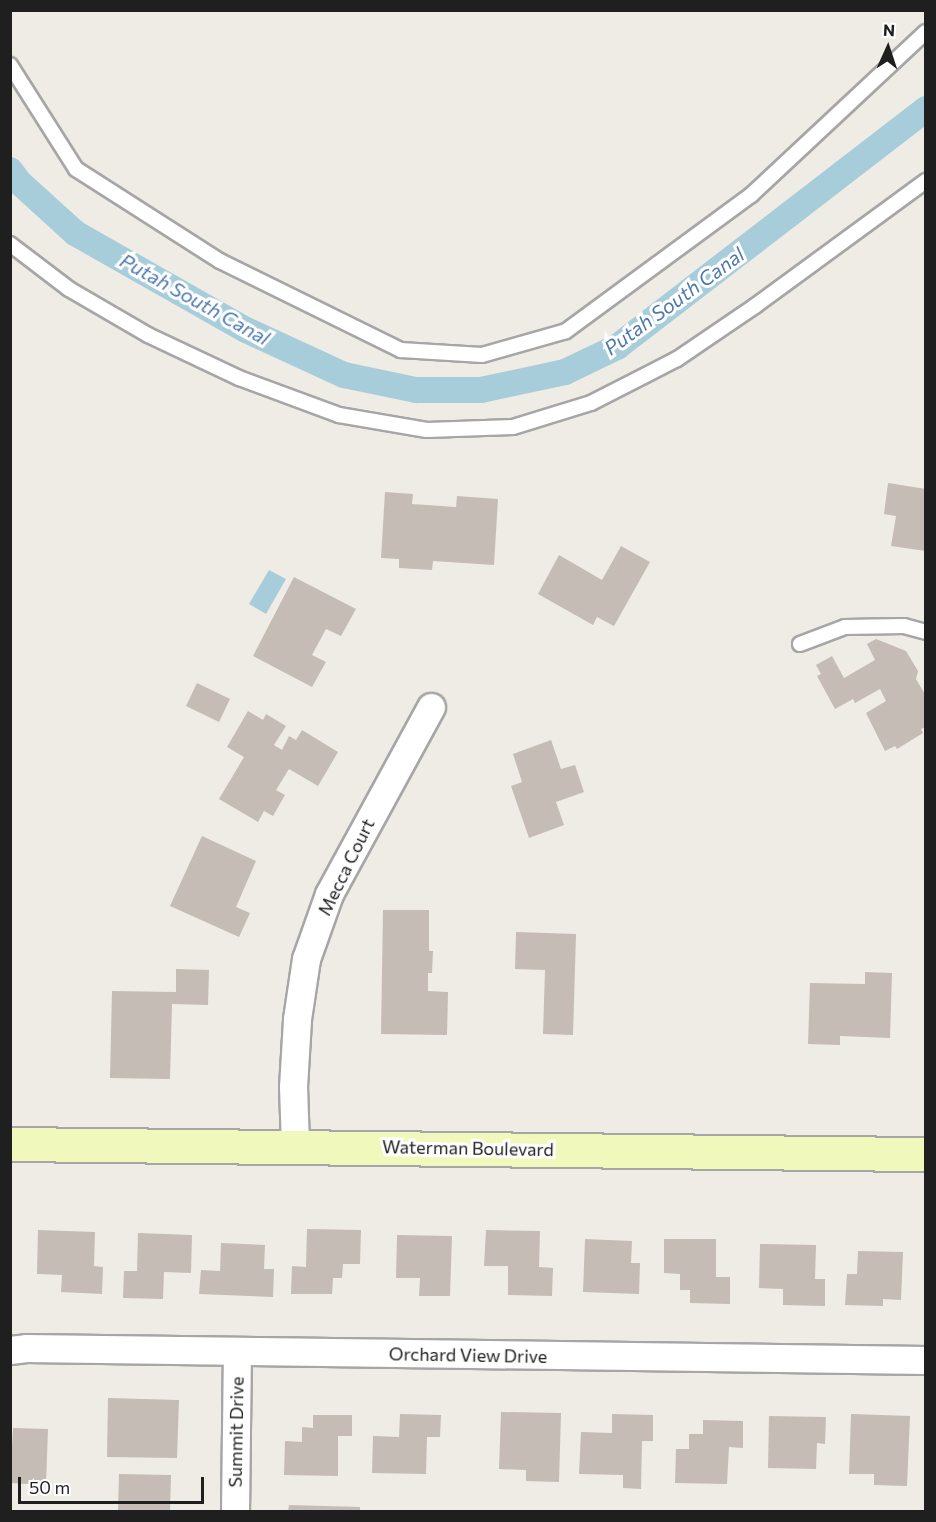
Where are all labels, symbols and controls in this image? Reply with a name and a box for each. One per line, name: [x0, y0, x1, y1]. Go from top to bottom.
north arrow: [858, 18, 918, 78]
text: N: [882, 20, 895, 39]
water label: Putah South Canal: [599, 242, 749, 360]
water label: Putah South Canal: [116, 248, 274, 350]
street label: Mecca Court: [313, 815, 379, 919]
street label: Waterman Boulevard: [382, 1136, 554, 1160]
street label: Orchard View Drive: [389, 1343, 547, 1367]
street label: Summit Drive: [224, 1376, 248, 1488]
scale bar: [21, 1465, 207, 1503]
text: 50 m: [29, 1476, 70, 1498]

